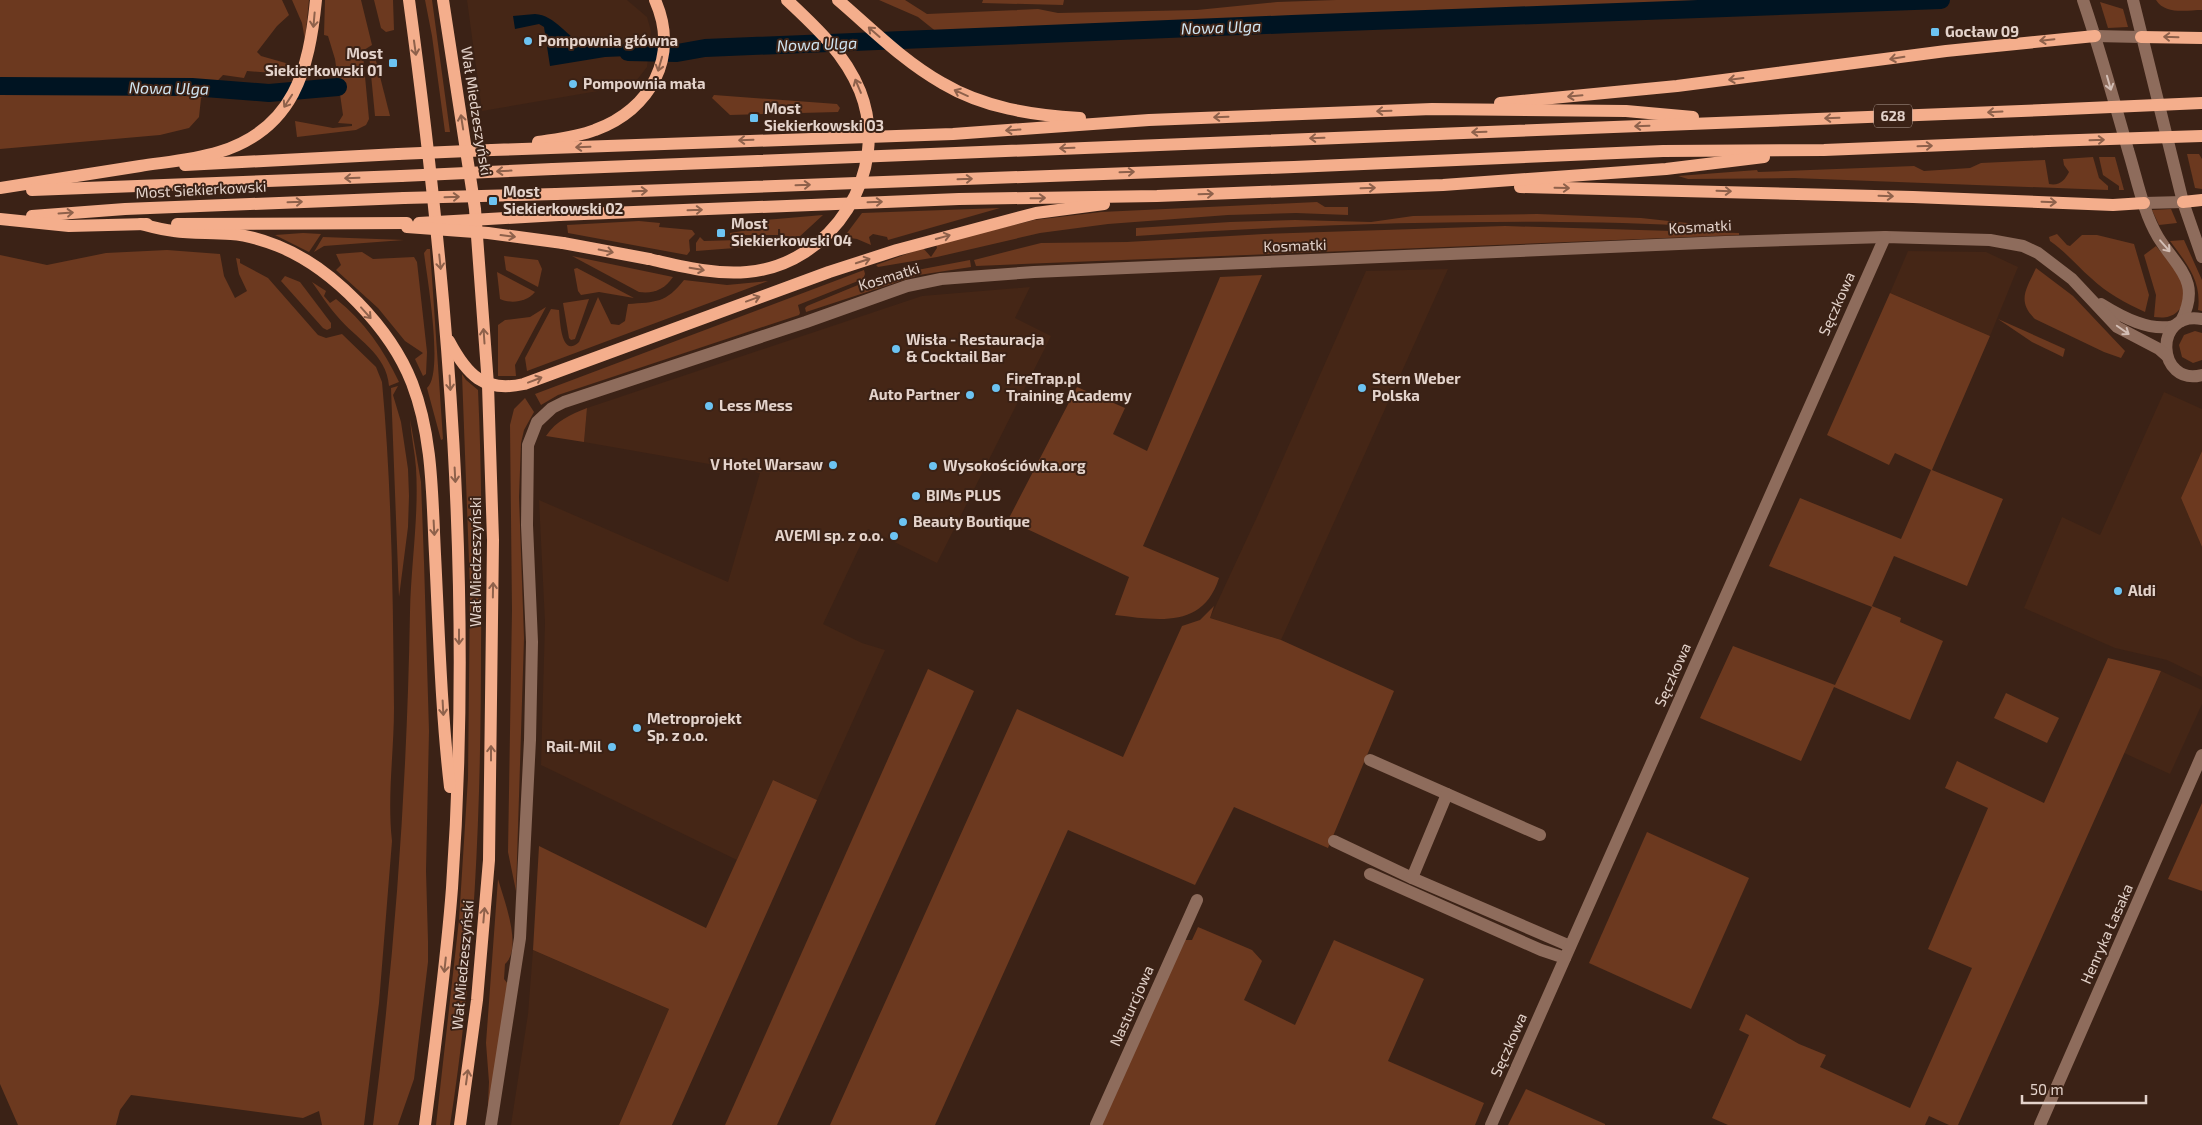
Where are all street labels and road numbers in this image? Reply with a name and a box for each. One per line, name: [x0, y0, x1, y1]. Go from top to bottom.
street label: Wał Miedzeszyński: [458, 45, 496, 177]
road number: 628: [1874, 104, 1912, 128]
street label: Most Siekierkowski: [135, 177, 267, 201]
street label: Kosmatki: [1668, 215, 1732, 237]
street label: Kosmatki: [1263, 235, 1327, 255]
street label: Kosmatki: [856, 258, 922, 294]
street label: Sęczkowa: [1814, 269, 1858, 338]
street label: Wał Miedzeszyński: [466, 497, 484, 627]
street label: Sęczkowa: [1650, 640, 1694, 709]
street label: Henryka Łasaka: [2076, 881, 2136, 986]
street label: Wał Miedzeszyński: [447, 899, 477, 1031]
street label: Nasturcjowa: [1105, 962, 1158, 1049]
street label: Sęczkowa: [1486, 1010, 1530, 1079]

